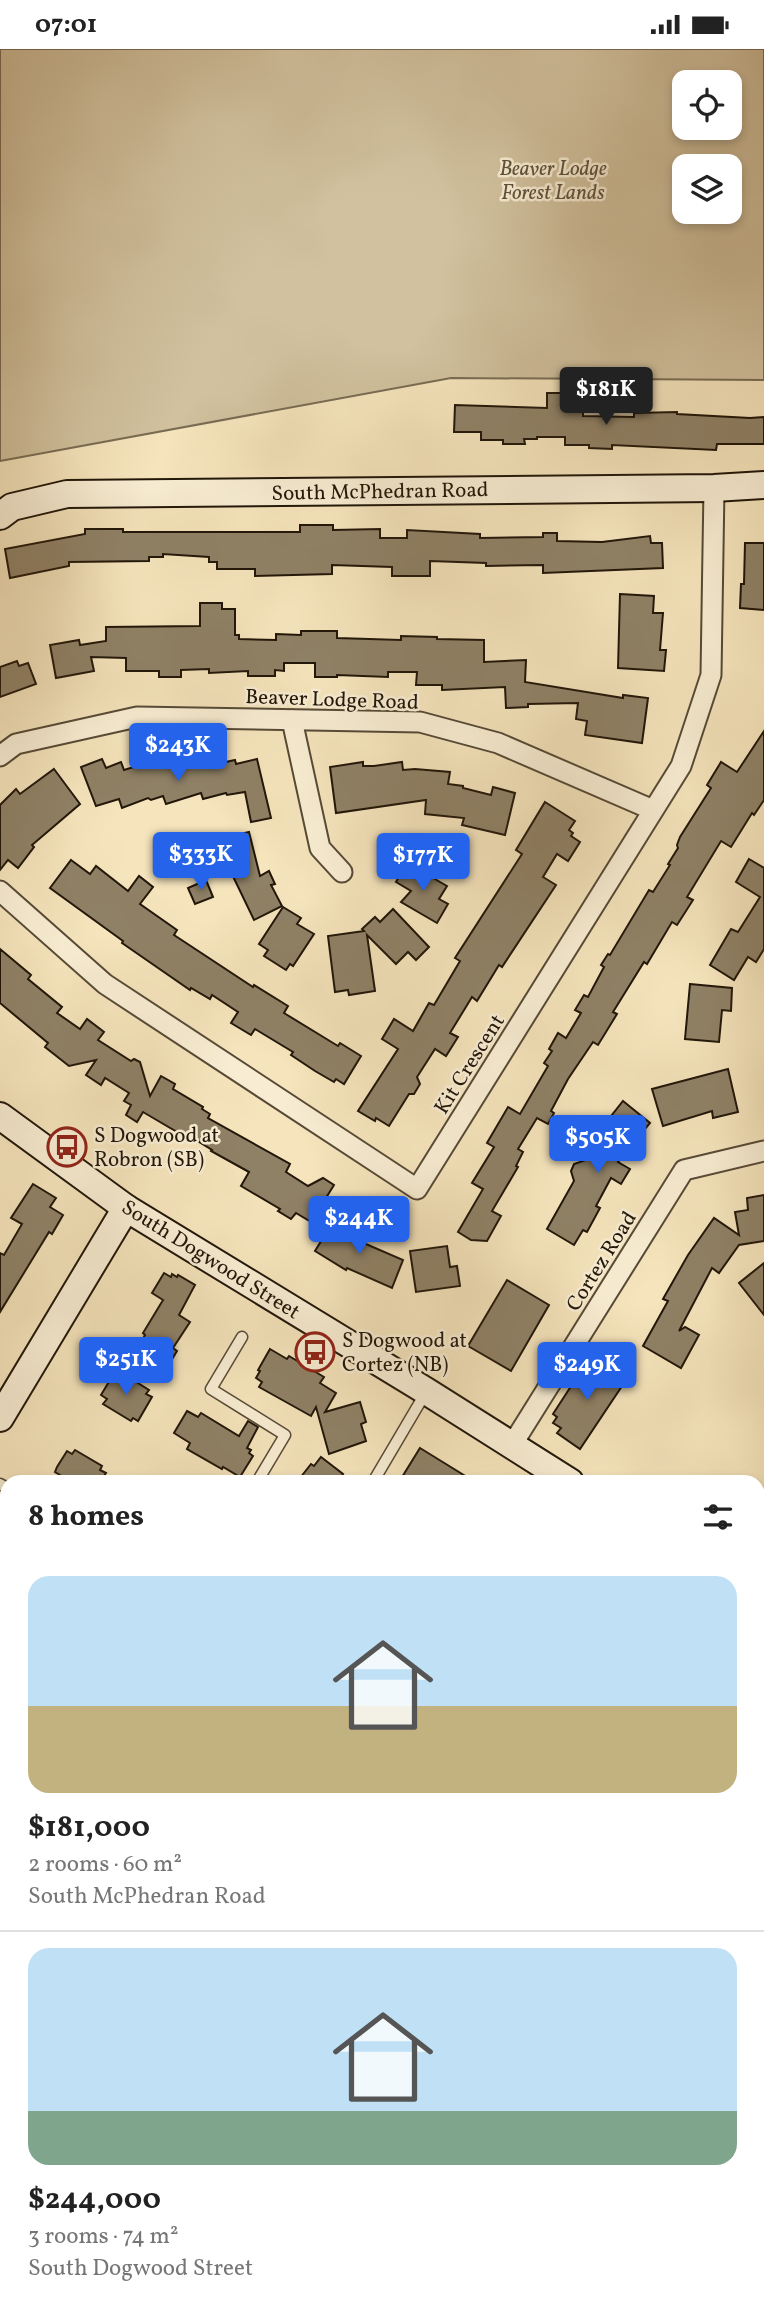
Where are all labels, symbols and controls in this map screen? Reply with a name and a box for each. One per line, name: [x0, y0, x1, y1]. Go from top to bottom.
text: 07:01: [35, 7, 97, 43]
map controls: [672, 70, 742, 224]
button: locate: [672, 70, 742, 140]
button: layers: [672, 154, 742, 224]
park label: Beaver Lodge Forest Lands: [499, 155, 607, 208]
pin: $181K: [557, 367, 655, 427]
text: $181K: [576, 374, 636, 406]
street label: South McPhedran Road: [271, 476, 489, 509]
street label: Beaver Lodge Road: [245, 683, 419, 718]
pin: $243K: [129, 723, 227, 783]
text: $243K: [145, 730, 211, 762]
pin: $333K: [152, 833, 250, 892]
pin: $177K: [374, 833, 472, 893]
text: $333K: [169, 839, 233, 871]
text: $177K: [393, 840, 453, 872]
street label: Kit Crescent: [428, 1009, 512, 1120]
pin: $505K: [549, 1115, 647, 1175]
place label: S Dogwood at Robron (SB): [94, 1122, 219, 1175]
text: $505K: [565, 1122, 631, 1154]
bus stop icon: S Dogwood at Robron (SB): [46, 1126, 88, 1168]
street label: South Dogwood Street: [115, 1194, 305, 1327]
pin: $244K: [310, 1197, 408, 1256]
text: $244K: [325, 1203, 394, 1235]
street label: Cortez Road: [560, 1206, 644, 1317]
place label: S Dogwood at Cortez (NB): [342, 1327, 467, 1380]
bus stop icon: S Dogwood at Cortez (NB): [294, 1331, 336, 1373]
pin: $251K: [77, 1337, 175, 1397]
pin: $249K: [538, 1343, 636, 1402]
text: $251K: [95, 1344, 157, 1376]
text: $249K: [553, 1349, 621, 1381]
text: 8 homes: [28, 1496, 144, 1538]
icon: filters: [699, 1498, 737, 1536]
icon: home: [320, 1622, 446, 1748]
text: $181,000: [28, 1807, 150, 1849]
text: 2 rooms · 60 m²: [28, 1849, 182, 1881]
text: South McPhedran Road: [28, 1881, 266, 1913]
icon: home: [320, 1994, 446, 2120]
text: $244,000: [28, 2179, 161, 2221]
text: 3 rooms · 74 m²: [28, 2221, 178, 2253]
text: South Dogwood Street: [28, 2253, 253, 2285]

